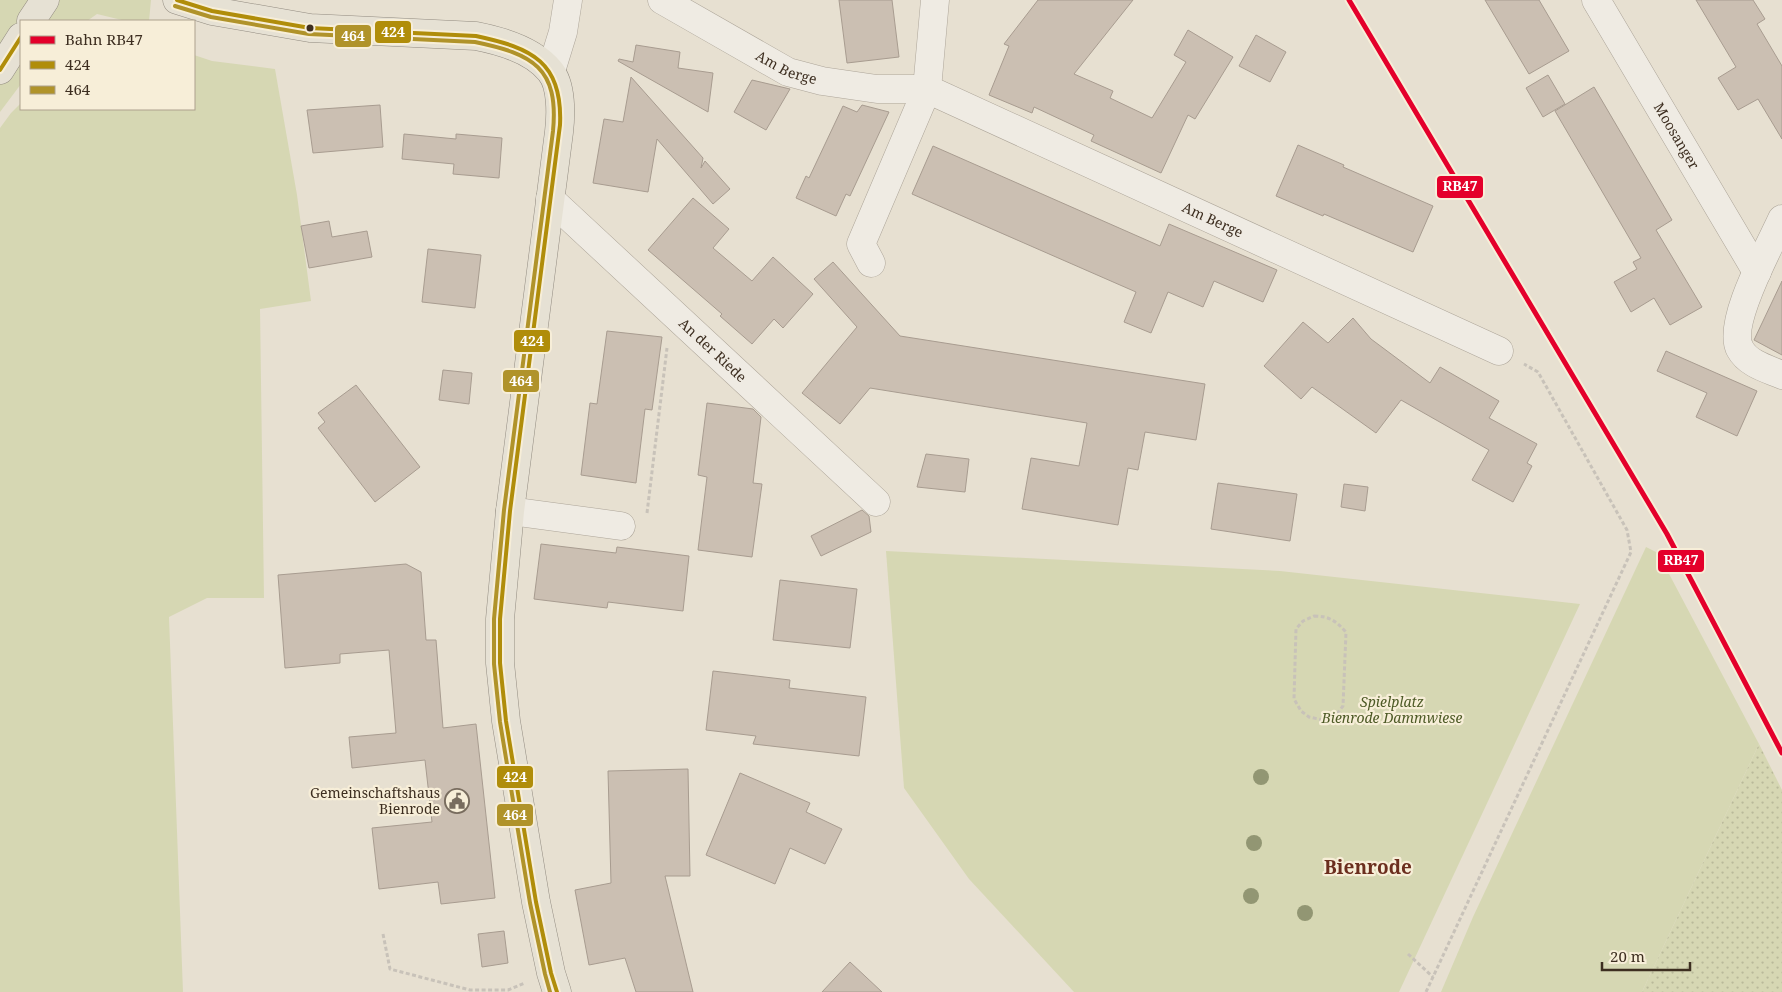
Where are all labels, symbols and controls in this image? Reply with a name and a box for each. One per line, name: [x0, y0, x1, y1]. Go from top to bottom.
legend: [20, 20, 195, 110]
line badge: 424: [374, 20, 412, 44]
text: 424: [381, 22, 405, 41]
unlabelled marker: [305, 23, 315, 33]
line badge: 464: [334, 24, 372, 48]
text: 464: [341, 26, 365, 45]
text: Bahn RB47: [65, 29, 143, 49]
street label: Am Berge: [753, 46, 819, 88]
text: 424: [65, 54, 91, 74]
text: 464: [65, 79, 91, 99]
street label: Moosanger: [1650, 99, 1704, 173]
line badge: RB47: [1436, 175, 1484, 199]
text: RB47: [1442, 176, 1478, 195]
street label: Am Berge: [1179, 197, 1246, 242]
street label: An der Riede: [675, 313, 751, 386]
line badge: 424: [513, 329, 551, 353]
text: 424: [520, 331, 544, 350]
line badge: 464: [502, 369, 540, 393]
text: 464: [509, 371, 533, 390]
line badge: RB47: [1657, 549, 1705, 573]
text: RB47: [1663, 550, 1699, 569]
park label: Spielplatz Bienrode Dammwiese: [1320, 692, 1463, 727]
line badge: 424: [496, 765, 534, 789]
text: 424: [503, 767, 527, 786]
place label: Gemeinschaftshaus Bienrode: [310, 783, 440, 818]
public building icon: Gemeinschaftshaus Bienrode: [444, 788, 470, 814]
line badge: 464: [496, 803, 534, 827]
text: 464: [503, 805, 527, 824]
district label: Bienrode: [1324, 854, 1412, 880]
scale bar: [1602, 940, 1690, 972]
text: 20 m: [1610, 946, 1645, 966]

